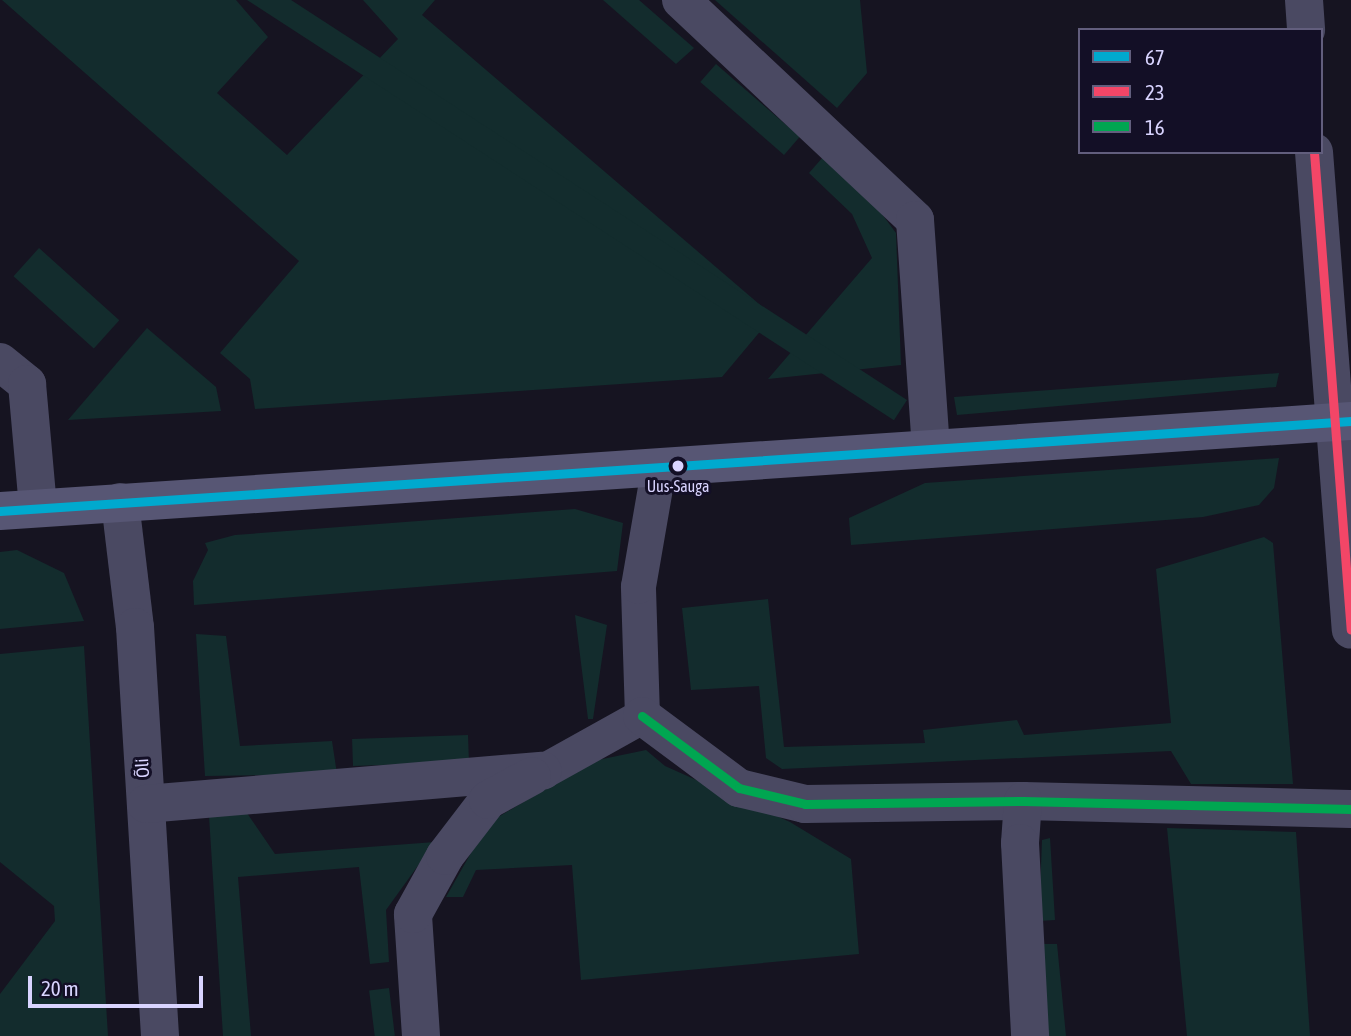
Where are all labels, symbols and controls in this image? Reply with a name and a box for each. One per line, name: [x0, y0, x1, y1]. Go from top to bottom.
legend: [1078, 28, 1323, 154]
text: 67: [1145, 45, 1165, 69]
text: 23: [1145, 80, 1165, 104]
text: 16: [1145, 115, 1165, 139]
marker: Uus-Sauga: [671, 459, 685, 473]
place label: Uus-Sauga: [647, 476, 709, 496]
street label: Õli: [132, 758, 154, 778]
scale bar: [32, 962, 206, 1006]
text: 20 m: [41, 976, 79, 1000]

